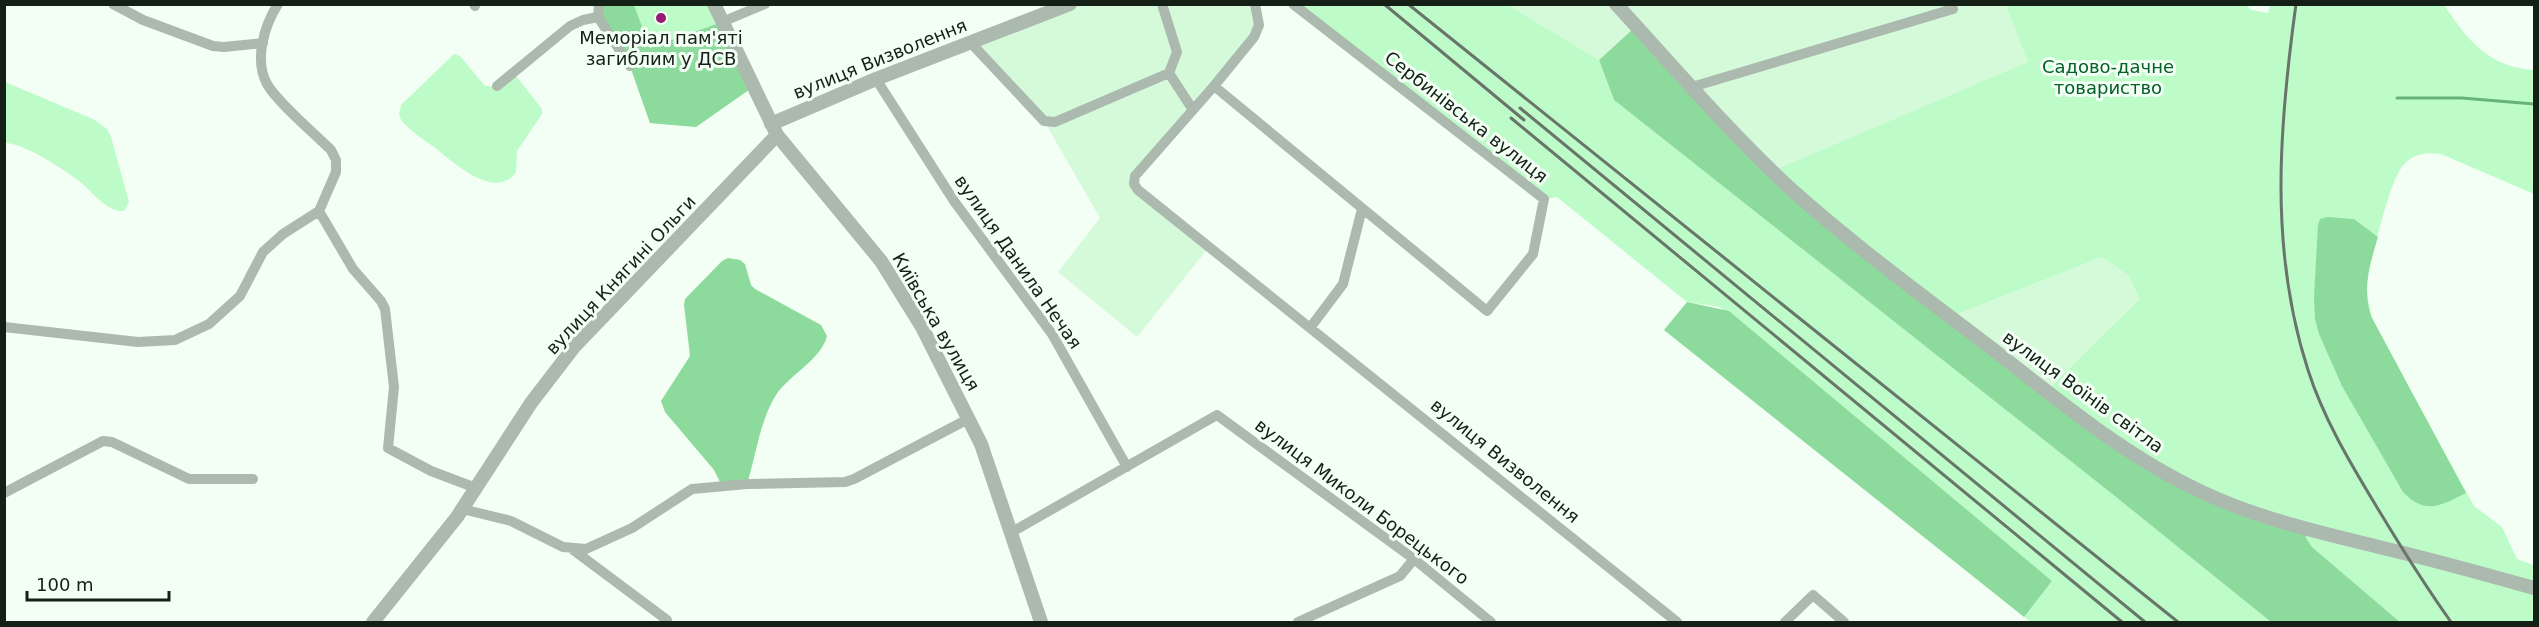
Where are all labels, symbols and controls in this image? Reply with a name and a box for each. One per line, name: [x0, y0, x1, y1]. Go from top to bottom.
marker: Меморіал пам'яті загиблим у ДСВ: [654, 11, 668, 25]
street label: вулиця Визволення: [790, 14, 970, 103]
place label: Меморіал пам'яті загиблим у ДСВ: [579, 27, 743, 69]
street label: Сербинівська вулиця: [1381, 46, 1552, 187]
park label: Садово-дачне товариство: [2042, 56, 2174, 98]
street label: вулиця Данила Нечая: [950, 171, 1086, 353]
street label: вулиця Княгині Ольги: [541, 191, 700, 359]
street label: Київська вулиця: [888, 249, 984, 394]
street label: вулиця Воїнів світла: [1999, 326, 2168, 457]
street label: вулиця Визволення: [1427, 394, 1584, 527]
street label: вулиця Миколи Борецького: [1251, 414, 1473, 589]
scale bar: [27, 564, 170, 602]
text: 100 m: [36, 574, 94, 595]

